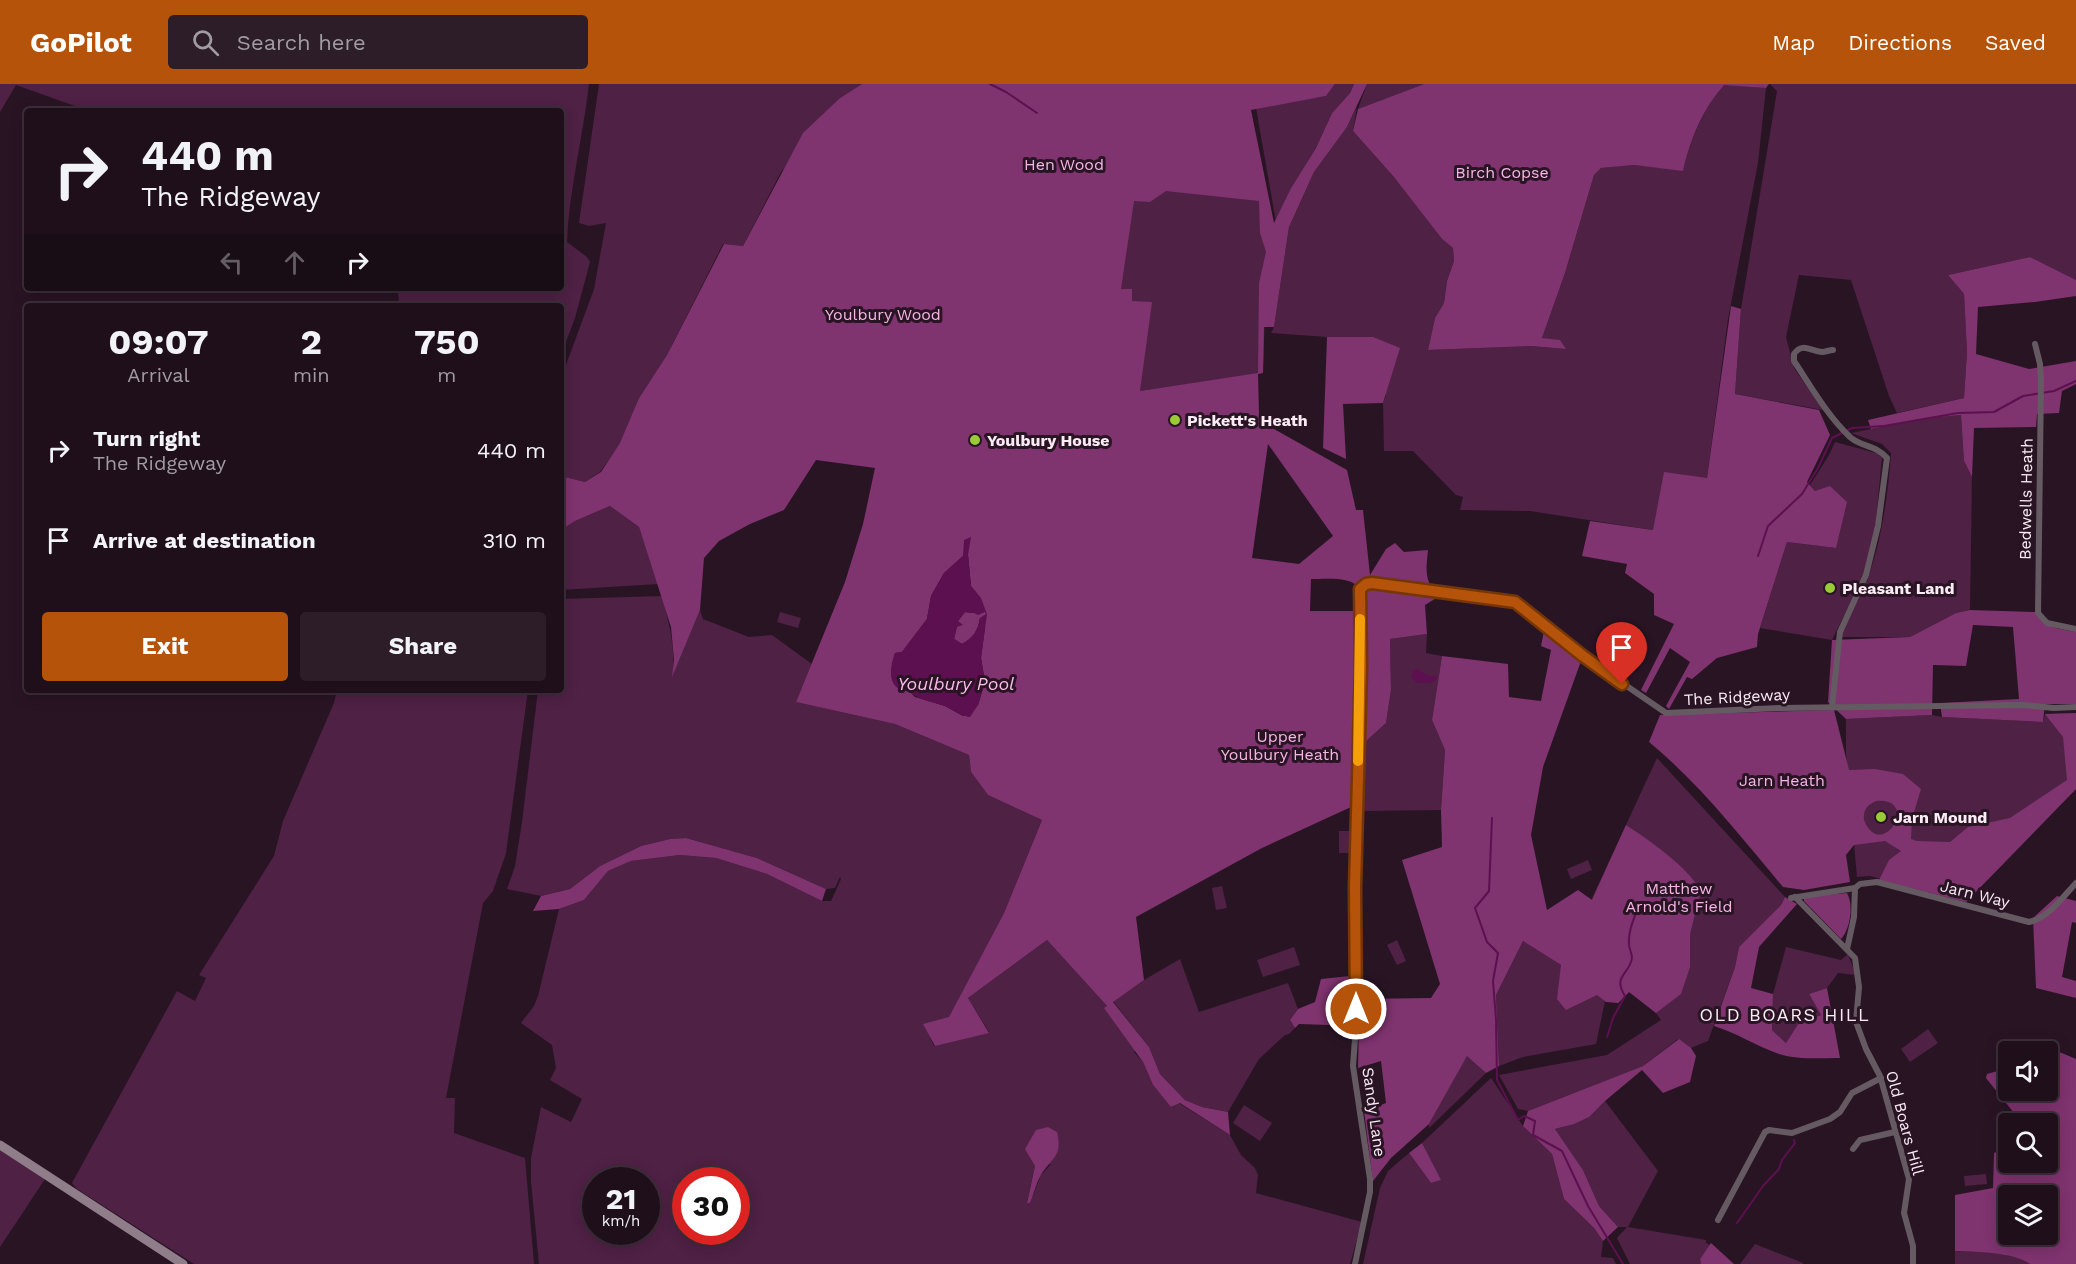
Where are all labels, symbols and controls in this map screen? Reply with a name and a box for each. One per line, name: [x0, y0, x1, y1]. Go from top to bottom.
search box: [168, 15, 588, 69]
text: GoPilot: [30, 26, 132, 59]
icon: search: [189, 26, 222, 59]
text: Search here: [237, 30, 366, 55]
text: Map: [1772, 30, 1815, 55]
text: Directions: [1848, 30, 1952, 55]
text: Saved: [1985, 30, 2046, 55]
text: 440 m: [141, 131, 274, 180]
icon: right: [42, 132, 120, 210]
park label: Hen Wood: [1024, 155, 1104, 174]
park label: Birch Copse: [1455, 163, 1549, 182]
text: The Ridgeway: [141, 181, 321, 213]
icon: left: [215, 246, 248, 279]
icon: ahead: [278, 246, 311, 279]
icon: right: [341, 246, 374, 279]
park label: Youlbury Wood: [825, 305, 941, 324]
text: 09:07: [108, 321, 209, 363]
text: 2: [301, 321, 322, 363]
text: 750: [414, 321, 480, 363]
text: Arrival: [127, 363, 190, 387]
text: min: [293, 363, 330, 387]
text: m: [437, 363, 456, 387]
place label: Pickett's Heath: [1187, 411, 1308, 430]
marker: Pickett's Heath: [1168, 413, 1182, 427]
text: Turn right: [93, 426, 200, 451]
place label: Youlbury House: [987, 431, 1110, 450]
marker: Youlbury House: [968, 433, 982, 447]
icon: right: [42, 434, 75, 467]
text: 440 m: [477, 438, 546, 463]
street label: Bedwells Heath: [2015, 438, 2037, 560]
text: The Ridgeway: [93, 451, 226, 475]
icon: arrive: [42, 524, 75, 557]
text: Arrive at destination: [93, 528, 316, 553]
text: 310 m: [482, 528, 546, 553]
place label: Pleasant Land: [1842, 579, 1955, 598]
marker: Pleasant Land: [1823, 581, 1837, 595]
button: Exit: [42, 612, 288, 681]
button: Share: [300, 612, 546, 681]
pin: [1596, 622, 1647, 684]
icon: arrive: [1605, 631, 1638, 664]
water label: Youlbury Pool: [897, 673, 1015, 694]
street label: The Ridgeway: [1683, 685, 1791, 709]
park label: Upper Youlbury Heath: [1221, 727, 1339, 764]
park label: Jarn Heath: [1739, 771, 1825, 790]
place label: Jarn Mound: [1893, 808, 1987, 827]
marker: Jarn Mound: [1874, 810, 1888, 824]
street label: Jarn Way: [1938, 876, 2012, 912]
park label: Matthew Arnold's Field: [1625, 879, 1733, 916]
position arrow: [1324, 977, 1388, 1041]
district label: OLD BOARS HILL: [1700, 1004, 1870, 1025]
map controls: [1998, 1041, 2058, 1245]
button: sound: [1998, 1041, 2058, 1101]
street label: Sandy Lane: [1358, 1066, 1390, 1158]
street label: Old Boars Hill: [1882, 1069, 1928, 1177]
button: search: [1998, 1113, 2058, 1173]
speed limit sign: 30: [672, 1167, 750, 1245]
text: 21: [606, 1181, 636, 1216]
button: layers: [1998, 1185, 2058, 1245]
text: km/h: [602, 1212, 640, 1230]

